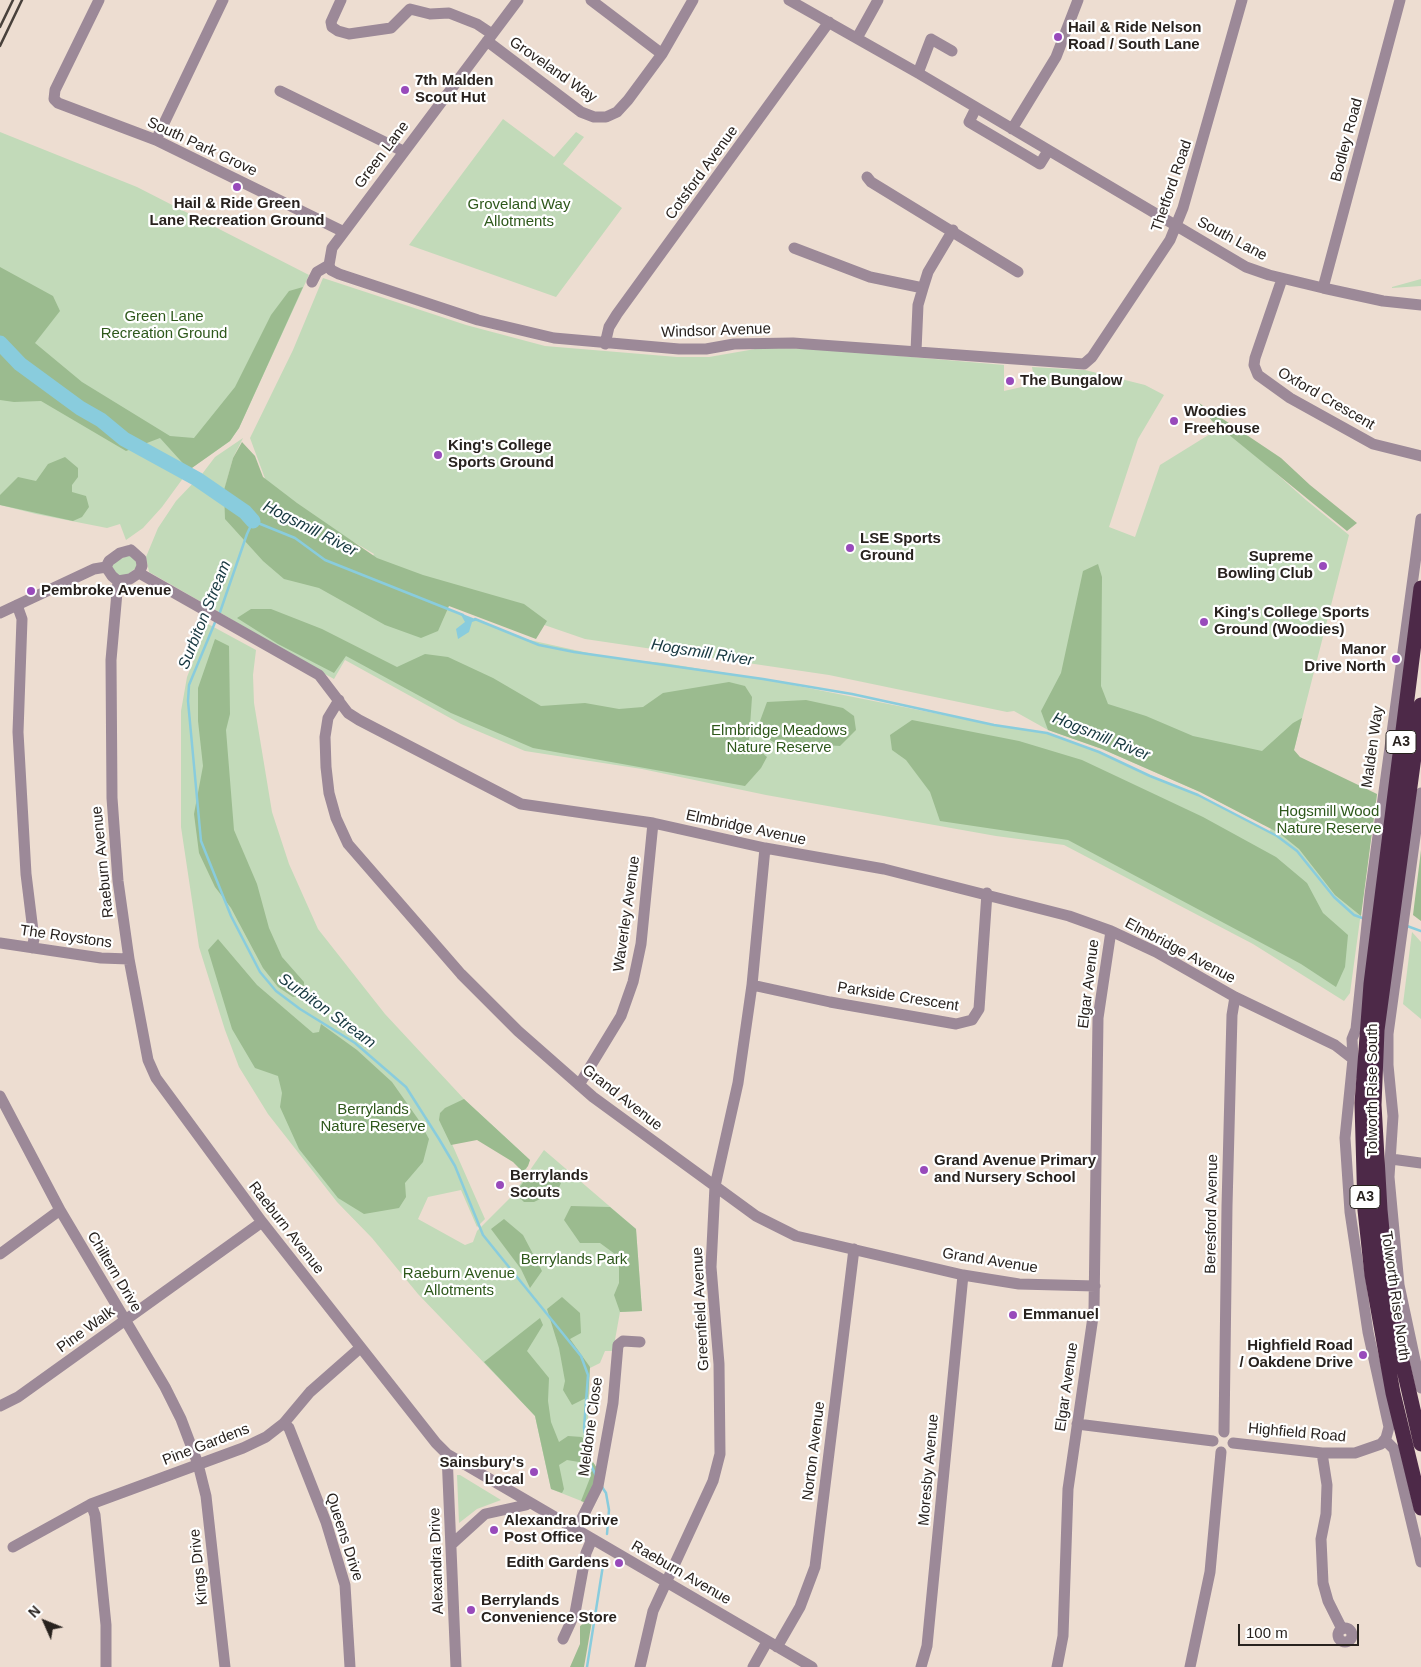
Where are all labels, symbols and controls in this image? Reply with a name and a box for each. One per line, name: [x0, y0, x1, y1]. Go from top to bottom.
place label: Hail & Ride Nelson Road / South Lane: [1068, 19, 1201, 54]
marker: Hail & Ride Nelson Road / South Lane: [1052, 31, 1064, 43]
street label: Groveland Way: [506, 33, 600, 107]
place label: 7th Malden Scout Hut: [415, 72, 493, 107]
marker: 7th Malden Scout Hut: [399, 84, 411, 96]
street label: Bodley Road: [1327, 96, 1367, 184]
street label: South Park Grove: [144, 114, 260, 180]
street label: Green Lane: [351, 118, 413, 192]
street label: Cotsford Avenue: [662, 123, 742, 223]
street label: Thetford Road: [1148, 138, 1196, 234]
marker: Hail & Ride Green Lane Recreation Ground: [231, 181, 243, 193]
place label: Hail & Ride Green Lane Recreation Ground: [149, 195, 325, 230]
park label: Groveland Way Allotments: [468, 196, 570, 231]
street label: South Lane: [1194, 213, 1270, 265]
park label: Green Lane Recreation Ground: [101, 308, 227, 343]
street label: Windsor Avenue: [661, 320, 771, 342]
street label: Oxford Crescent: [1274, 364, 1378, 434]
place label: The Bungalow: [1020, 372, 1122, 390]
marker: The Bungalow: [1004, 375, 1016, 387]
place label: Woodies Freehouse: [1184, 403, 1260, 438]
marker: Woodies Freehouse: [1168, 415, 1180, 427]
place label: King's College Sports Ground: [448, 437, 554, 472]
marker: King's College Sports Ground: [432, 449, 444, 461]
water label: Hogsmill River: [260, 497, 360, 561]
place label: LSE Sports Ground: [860, 530, 941, 565]
marker: LSE Sports Ground: [844, 542, 856, 554]
place label: Supreme Bowling Club: [1217, 548, 1313, 583]
water label: Surbiton Stream: [174, 558, 236, 672]
marker: Supreme Bowling Club: [1317, 560, 1329, 572]
place label: Pembroke Avenue: [41, 582, 171, 600]
marker: Pembroke Avenue: [25, 585, 37, 597]
place label: King's College Sports Ground (Woodies): [1214, 604, 1369, 639]
marker: King's College Sports Ground (Woodies): [1198, 616, 1210, 628]
water label: Hogsmill River: [650, 635, 754, 671]
place label: Manor Drive North: [1304, 641, 1386, 676]
marker: Manor Drive North: [1390, 653, 1402, 665]
street label: Malden Way: [1358, 705, 1388, 789]
water label: Hogsmill River: [1050, 709, 1152, 765]
park label: Elmbridge Meadows Nature Reserve: [711, 722, 847, 757]
road number: A3: [1386, 730, 1416, 754]
park label: Hogsmill Wood Nature Reserve: [1276, 803, 1382, 838]
street label: Raeburn Avenue: [88, 805, 118, 919]
street label: Elmbridge Avenue: [684, 806, 808, 850]
street label: Waverley Avenue: [610, 855, 644, 973]
street label: Elmbridge Avenue: [1122, 914, 1238, 988]
street label: The Roystons: [19, 922, 113, 952]
street label: Elgar Avenue: [1075, 938, 1103, 1030]
water label: Surbiton Stream: [275, 969, 379, 1053]
street label: Parkside Crescent: [836, 979, 960, 1015]
street label: Tolworth Rise South: [1364, 1023, 1382, 1157]
street label: Grand Avenue: [578, 1061, 666, 1135]
park label: Berrylands Nature Reserve: [320, 1101, 426, 1136]
place label: Grand Avenue Primary and Nursery School: [934, 1152, 1096, 1187]
street label: Beresford Avenue: [1202, 1154, 1222, 1274]
marker: Grand Avenue Primary and Nursery School: [918, 1164, 930, 1176]
place label: Berrylands Scouts: [510, 1167, 588, 1202]
street label: Raeburn Avenue: [244, 1178, 328, 1278]
marker: Berrylands Scouts: [494, 1179, 506, 1191]
road number: A3: [1350, 1186, 1380, 1208]
street label: Chiltern Drive: [83, 1228, 145, 1316]
street label: Tolworth Rise North: [1377, 1230, 1413, 1362]
street label: Grand Avenue: [941, 1245, 1039, 1277]
street label: Greenfield Avenue: [689, 1247, 713, 1371]
park label: Berrylands Park: [521, 1251, 627, 1269]
park label: Raeburn Avenue Allotments: [403, 1265, 515, 1300]
street label: Pine Walk: [54, 1303, 118, 1357]
place label: Emmanuel: [1023, 1306, 1099, 1324]
marker: Emmanuel: [1007, 1309, 1019, 1321]
place label: Highfield Road / Oakdene Drive: [1240, 1337, 1353, 1372]
street label: Elgar Avenue: [1052, 1341, 1082, 1433]
marker: Highfield Road / Oakdene Drive: [1357, 1349, 1369, 1361]
street label: Meldone Close: [575, 1376, 607, 1478]
street label: Norton Avenue: [799, 1400, 829, 1502]
street label: Moresby Avenue: [915, 1413, 943, 1527]
street label: Pine Gardens: [160, 1420, 252, 1470]
street label: Highfield Road: [1247, 1420, 1347, 1446]
place label: Sainsbury's Local: [440, 1454, 524, 1489]
marker: Sainsbury's Local: [528, 1466, 540, 1478]
street label: Queens Drive: [321, 1491, 367, 1583]
street label: Alexandra Drive: [426, 1507, 448, 1615]
place label: Alexandra Drive Post Office: [504, 1512, 618, 1547]
marker: Alexandra Drive Post Office: [488, 1524, 500, 1536]
street label: Kings Drive: [186, 1528, 212, 1606]
street label: Raeburn Avenue: [628, 1537, 734, 1609]
place label: Edith Gardens: [506, 1554, 609, 1572]
marker: Edith Gardens: [613, 1557, 625, 1569]
place label: Berrylands Convenience Store: [481, 1592, 617, 1627]
north arrow: [20, 1597, 70, 1647]
text: N: [25, 1602, 43, 1621]
marker: Berrylands Convenience Store: [465, 1604, 477, 1616]
scale bar: [1241, 1614, 1362, 1646]
text: 100 m: [1246, 1624, 1288, 1641]

